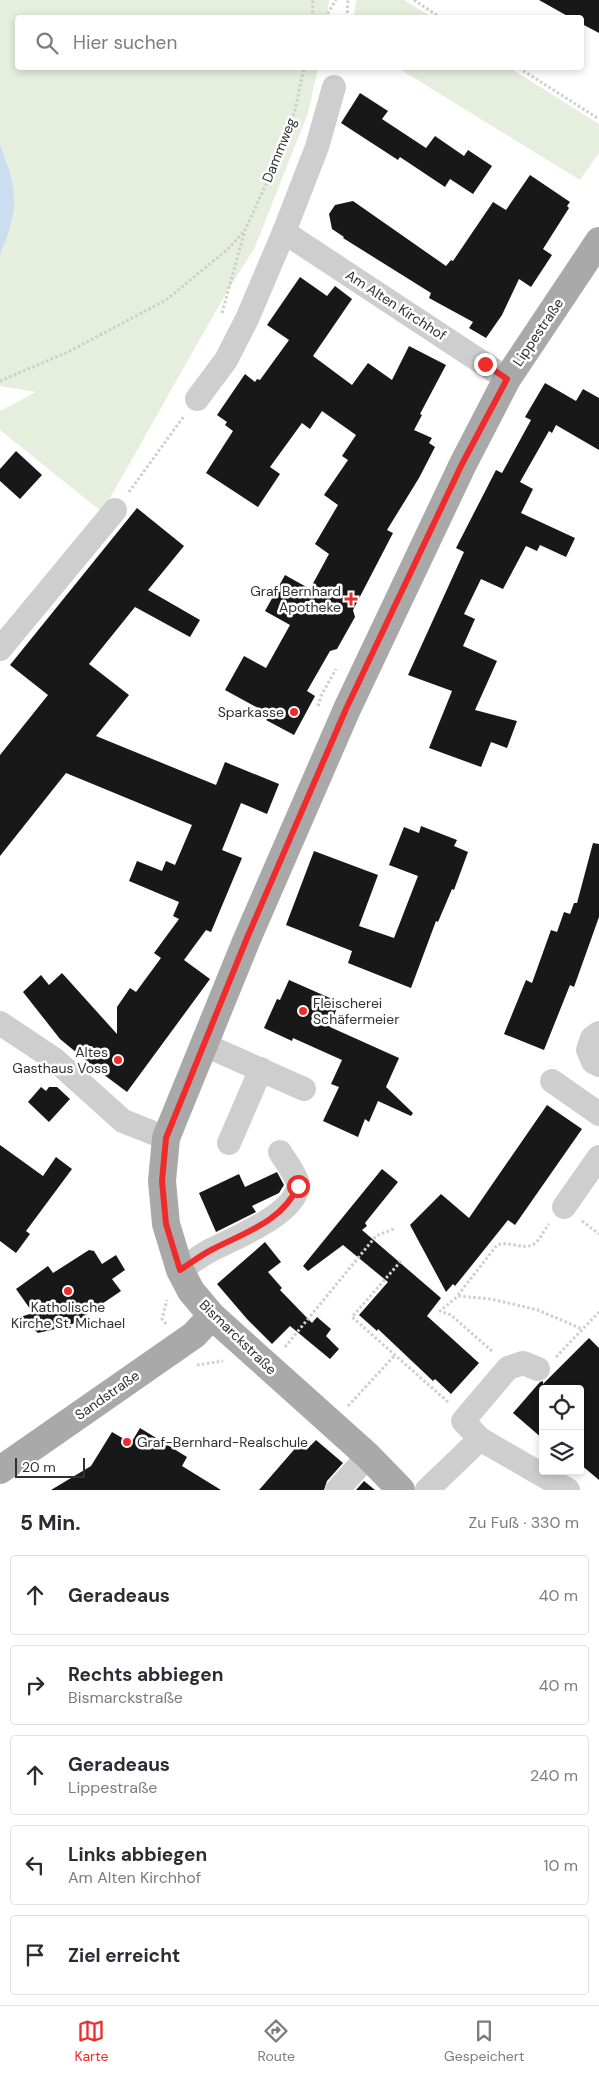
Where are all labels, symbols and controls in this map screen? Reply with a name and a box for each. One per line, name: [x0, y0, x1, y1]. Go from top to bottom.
search box: [15, 15, 584, 70]
icon: search: [33, 29, 61, 57]
text: Hier suchen: [73, 30, 177, 55]
street label: Dammweg: [258, 115, 300, 185]
street label: Am Alten Kirchhof: [342, 266, 450, 344]
street label: Lippestraße: [509, 295, 567, 369]
route end: [474, 353, 497, 376]
place label: Graf Bernhard Apotheke: [250, 582, 341, 616]
marker: Graf Bernhard Apotheke: [345, 593, 357, 605]
place label: Sparkasse: [218, 703, 284, 721]
marker: Sparkasse: [288, 706, 300, 718]
place label: Fleischerei Schäfermeier: [313, 994, 399, 1028]
marker: Fleischerei Schäfermeier: [297, 1005, 309, 1017]
place label: Altes Gasthaus Voss: [12, 1043, 108, 1077]
marker: Altes Gasthaus Voss: [112, 1054, 124, 1066]
route start: [287, 1175, 310, 1198]
marker: Katholische Kirche St. Michael: [62, 1285, 74, 1297]
street label: Bismarckstraße: [196, 1296, 280, 1378]
place label: Katholische Kirche St. Michael: [11, 1298, 125, 1332]
street label: Sandstraße: [71, 1366, 143, 1424]
map controls: [539, 1385, 584, 1475]
button: locate: [539, 1385, 584, 1430]
button: layers: [539, 1430, 584, 1475]
place label: Graf-Bernhard-Realschule: [137, 1433, 308, 1451]
marker: Graf-Bernhard-Realschule: [121, 1436, 133, 1448]
scale bar: [15, 1455, 85, 1478]
text: 20 m: [22, 1458, 56, 1476]
text: 5 Min.: [20, 1509, 81, 1537]
text: Zu Fuß · 330 m: [469, 1512, 579, 1533]
icon: ahead: [21, 1581, 49, 1609]
text: Geradeaus: [68, 1583, 170, 1608]
text: 40 m: [539, 1585, 578, 1606]
text: Rechts abbiegen: [68, 1662, 223, 1687]
icon: right: [21, 1671, 49, 1699]
text: 40 m: [539, 1675, 578, 1696]
text: Bismarckstraße: [68, 1687, 183, 1708]
text: Geradeaus: [68, 1752, 170, 1777]
icon: ahead: [21, 1761, 49, 1789]
text: 240 m: [530, 1765, 578, 1786]
text: Lippestraße: [68, 1777, 157, 1798]
text: Links abbiegen: [68, 1842, 207, 1867]
icon: left: [21, 1851, 49, 1879]
text: 10 m: [544, 1855, 578, 1876]
text: Am Alten Kirchhof: [68, 1867, 201, 1888]
icon: arrive: [21, 1941, 49, 1969]
text: Ziel erreicht: [68, 1943, 180, 1968]
tab: Karte: [75, 2017, 108, 2065]
tab: Route: [258, 2017, 295, 2065]
tab: Gespeichert: [444, 2017, 524, 2065]

